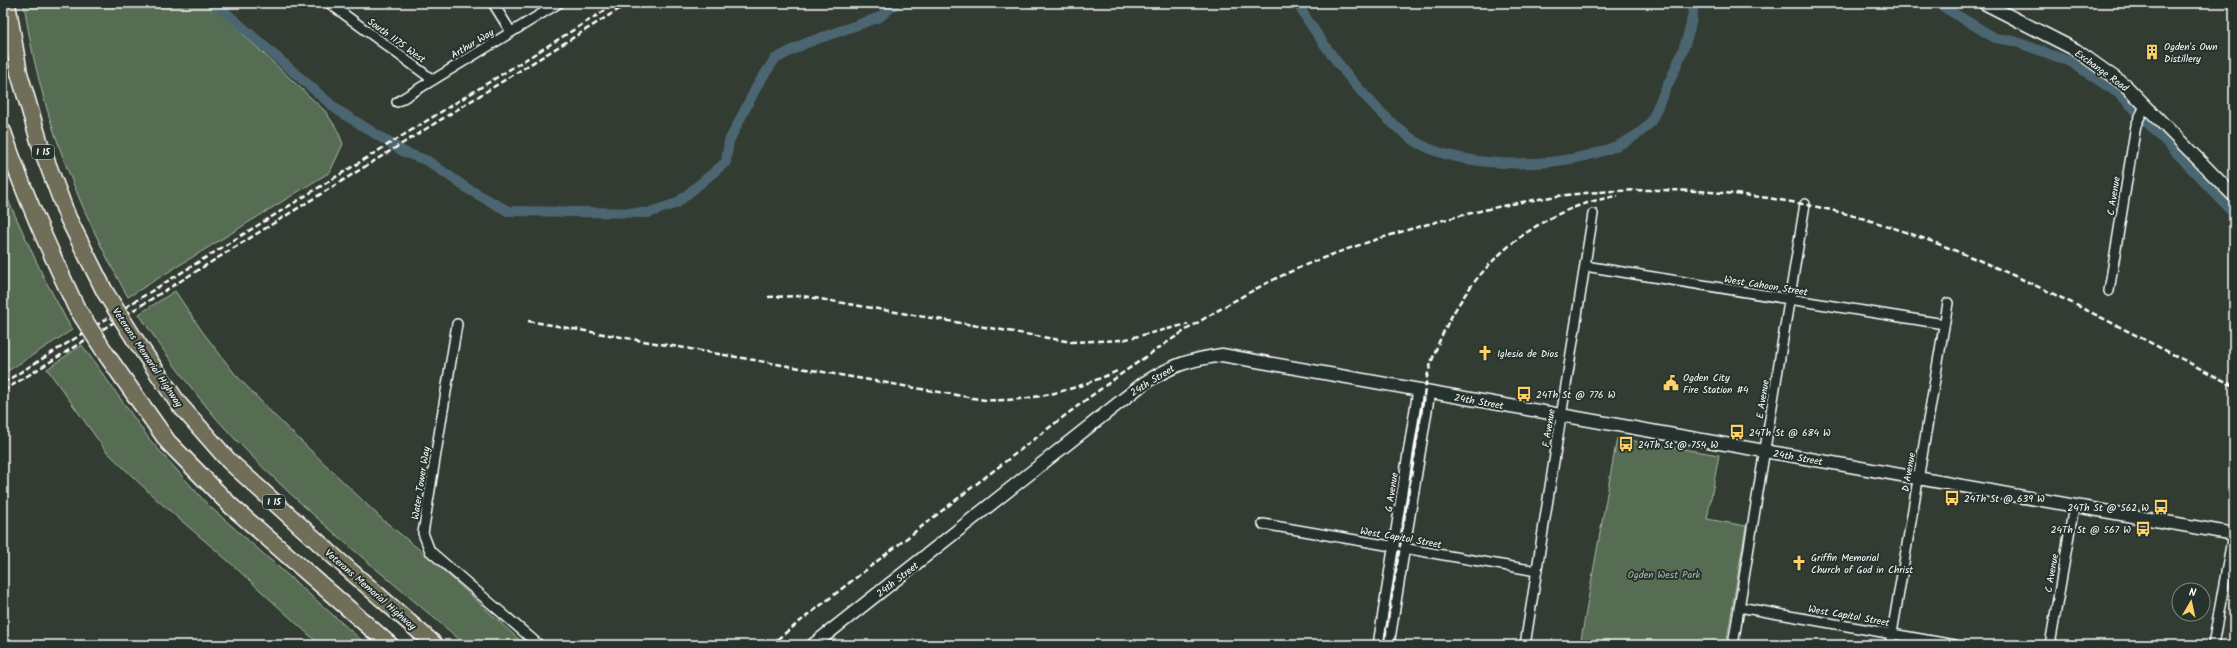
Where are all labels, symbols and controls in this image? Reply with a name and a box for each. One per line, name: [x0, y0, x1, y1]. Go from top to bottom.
street label: South 1175 West: [364, 14, 429, 68]
street label: Arthur Way: [448, 24, 497, 63]
place label: Ogden's Own Distillery: [2164, 39, 2218, 67]
building icon: Ogden's Own Distillery: [2143, 43, 2161, 61]
street label: Exchange Road: [2071, 46, 2133, 96]
road number: I 15: [32, 145, 54, 159]
street label: C Avenue: [2103, 175, 2125, 217]
street label: West Cahoon Street: [1723, 271, 1809, 300]
street label: Veterans Memorial Highway: [108, 305, 187, 411]
church icon: Iglesia de Dios: [1476, 344, 1494, 362]
place label: Iglesia de Dios: [1497, 346, 1559, 362]
street label: 24th Street: [1127, 361, 1178, 401]
place label: Ogden City Fire Station #4: [1683, 370, 1749, 398]
public building icon: Ogden City Fire Station #4: [1662, 374, 1680, 392]
street label: E Avenue: [1752, 378, 1774, 420]
bus stop icon: 24Th St @ 776 W: [1515, 385, 1533, 403]
place label: 24Th St @ 776 W: [1536, 387, 1616, 403]
street label: 24th Street: [1453, 390, 1505, 414]
street label: F Avenue: [1538, 407, 1560, 449]
bus stop icon: 24Th St @ 684 W: [1728, 423, 1746, 441]
place label: 24Th St @ 684 W: [1749, 425, 1831, 441]
bus stop icon: 24Th St @ 754 W: [1617, 435, 1635, 453]
place label: 24Th St @ 754 W: [1638, 437, 1718, 453]
street label: Water Tower Way: [407, 445, 435, 521]
street label: 24th Street: [1772, 446, 1824, 470]
street label: D Avenue: [1898, 451, 1920, 493]
street label: G Avenue: [1381, 471, 1403, 513]
bus stop icon: 24Th St @ 639 W: [1943, 489, 1961, 507]
place label: 24Th St @ 639 W: [1964, 491, 2045, 507]
road number: I 15: [263, 495, 285, 509]
bus stop icon: 24Th St @ 562 W: [2152, 498, 2170, 516]
place label: 24Th St @ 562 W: [2068, 500, 2149, 516]
bus stop icon: 24Th St @ 567 W: [2134, 520, 2152, 538]
place label: 24Th St @ 567 W: [2051, 522, 2131, 538]
street label: West Capitol Street: [1359, 523, 1443, 553]
street label: Veterans Memorial Highway: [321, 545, 420, 634]
place label: Griffin Memorial Church of God in Christ: [1811, 550, 1913, 578]
street label: C Avenue: [2041, 552, 2063, 594]
church icon: Griffin Memorial Church of God in Christ: [1790, 554, 1808, 572]
street label: 24th Street: [873, 558, 922, 601]
park label: Ogden West Park: [1628, 567, 1700, 583]
north arrow: [2171, 582, 2211, 622]
text: N: [2188, 584, 2197, 603]
street label: West Capitol Street: [1807, 601, 1891, 631]

